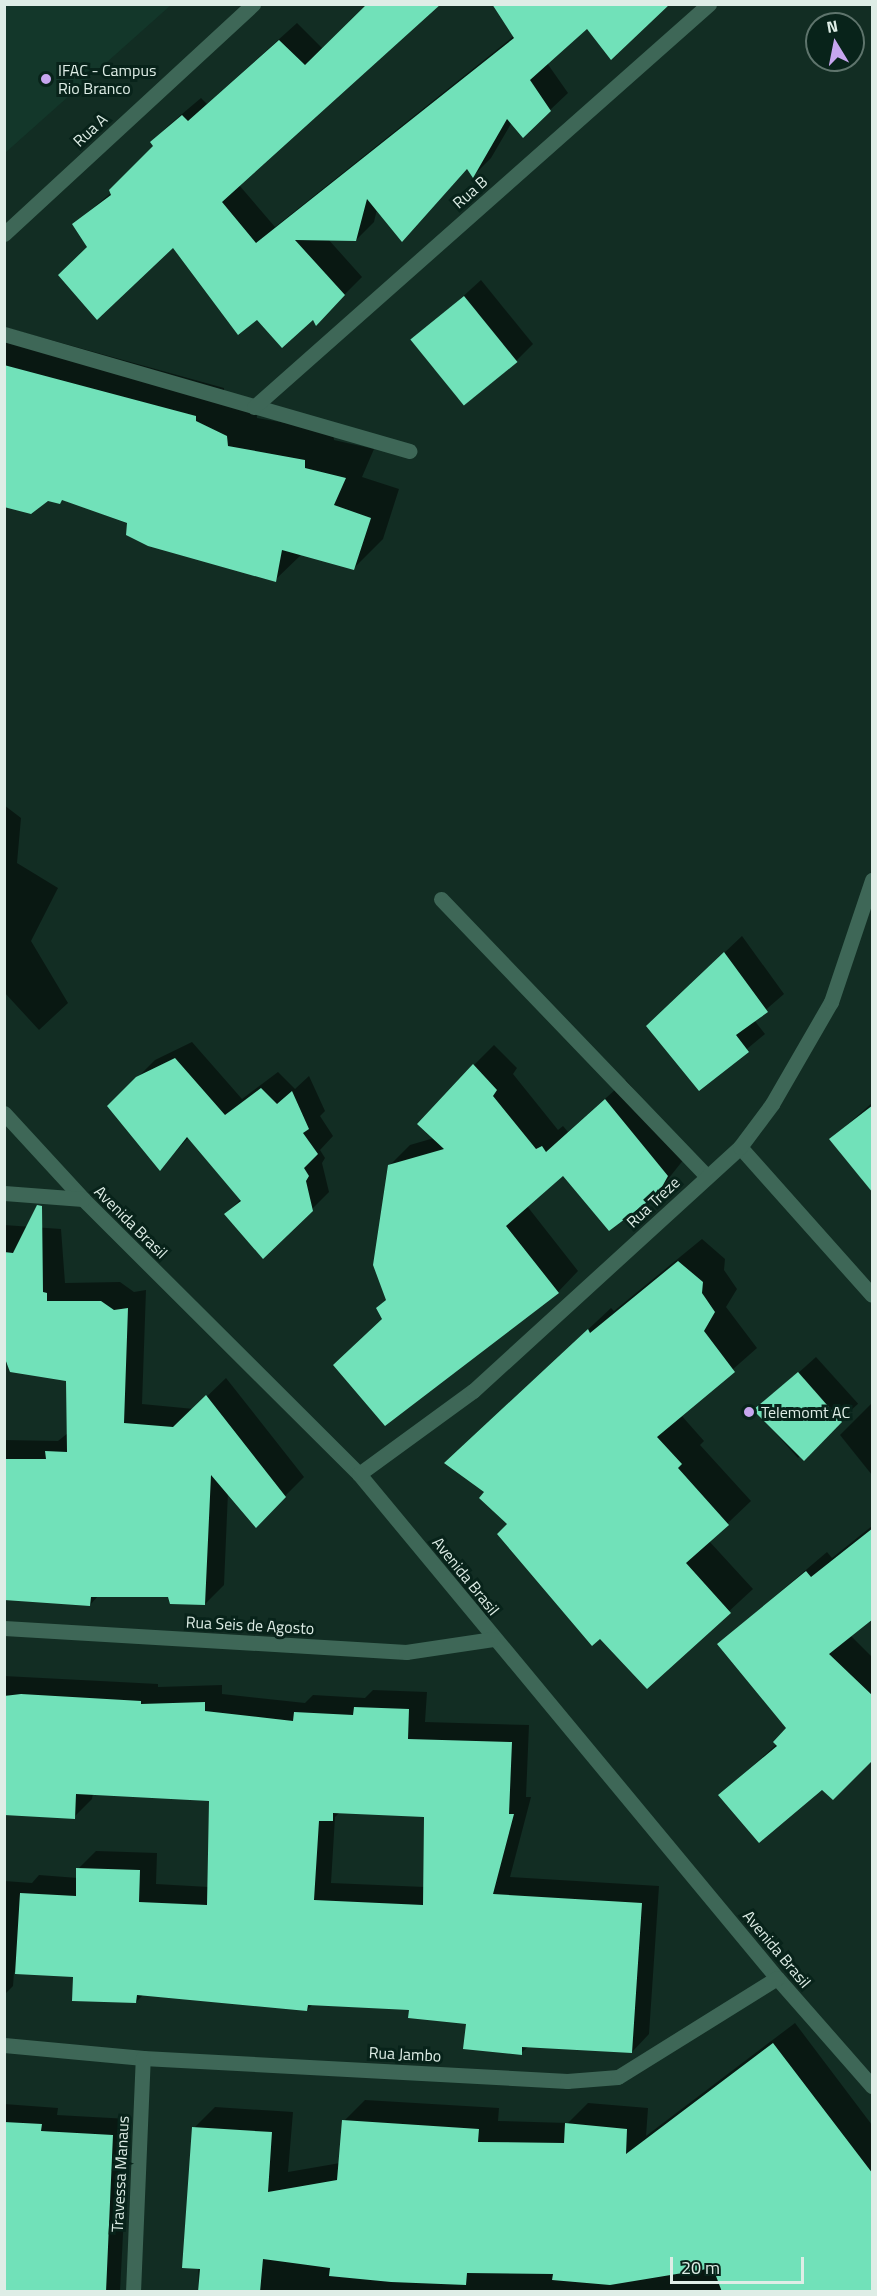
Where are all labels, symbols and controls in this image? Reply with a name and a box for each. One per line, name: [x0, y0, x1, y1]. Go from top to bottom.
north arrow: [805, 12, 865, 72]
text: N: [825, 13, 840, 39]
place label: IFAC - Campus Rio Branco: [58, 60, 156, 98]
marker: IFAC - Campus Rio Branco: [39, 72, 53, 86]
street label: Rua A: [69, 110, 111, 150]
street label: Rua B: [449, 172, 491, 212]
street label: Rua Treze: [622, 1173, 684, 1231]
street label: Avenida Brasil: [91, 1182, 171, 1262]
place label: Telemomt AC: [761, 1402, 850, 1422]
marker: Telemomt AC: [742, 1405, 756, 1419]
street label: Avenida Brasil: [429, 1533, 503, 1619]
street label: Rua Seis de Agosto: [185, 1612, 315, 1638]
street label: Avenida Brasil: [739, 1906, 815, 1992]
street label: Rua Jambo: [368, 2043, 442, 2065]
street label: Travessa Manaus: [107, 2115, 133, 2233]
scale bar: [673, 2245, 806, 2283]
text: 20 m: [681, 2254, 720, 2281]

